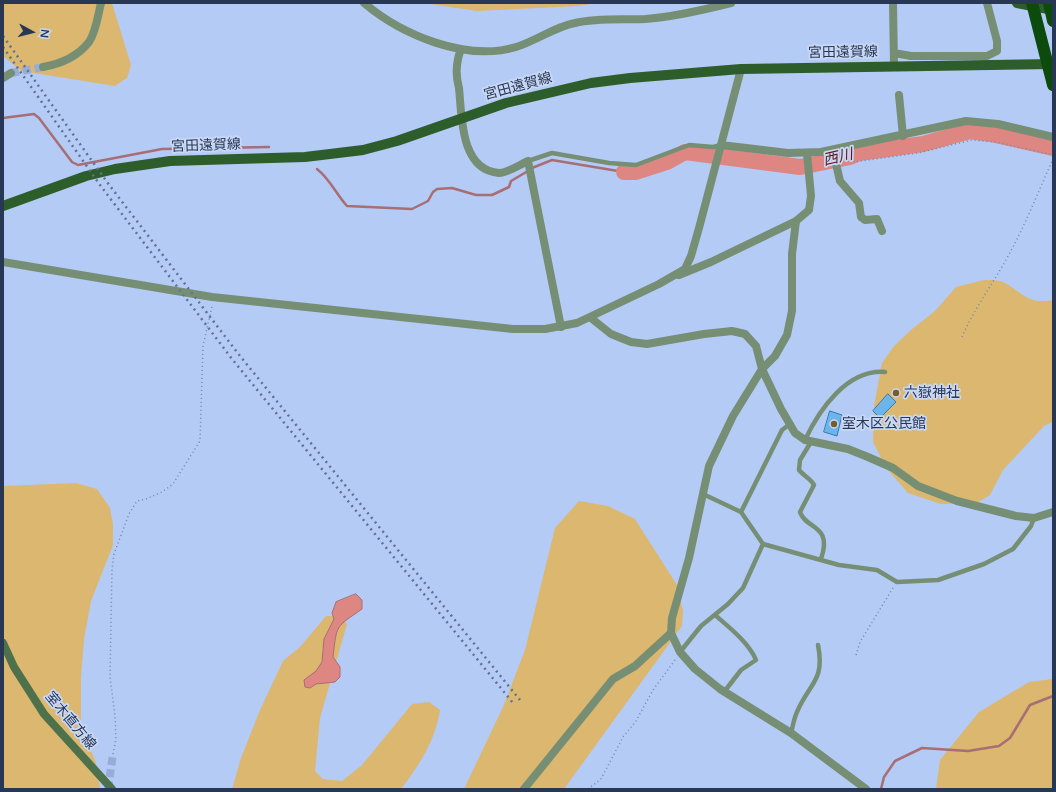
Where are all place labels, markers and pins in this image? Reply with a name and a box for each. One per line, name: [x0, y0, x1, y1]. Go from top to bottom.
place label: 六嶽神社: [904, 385, 960, 401]
marker: 六嶽神社: [891, 388, 901, 398]
place label: 室木区公民館: [842, 416, 926, 432]
marker: 室木区公民館: [829, 419, 839, 429]

